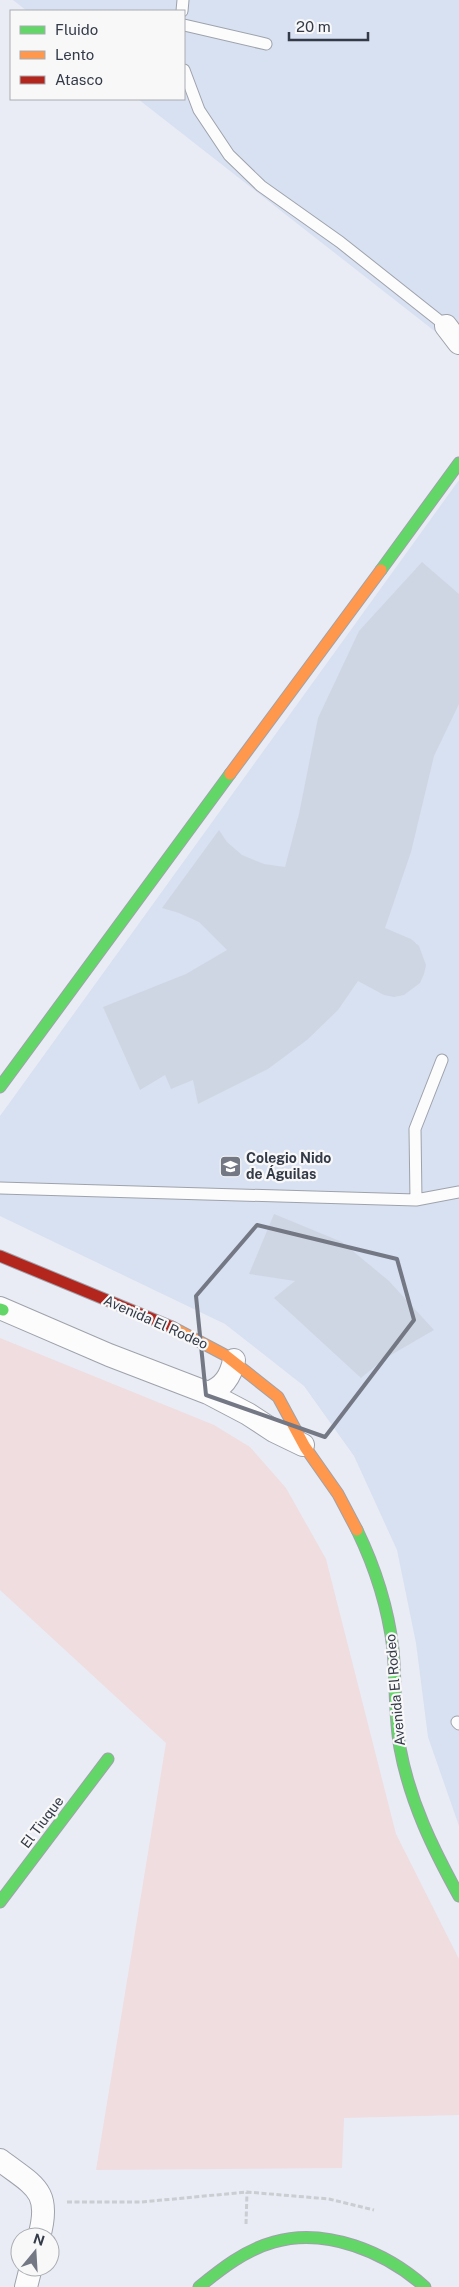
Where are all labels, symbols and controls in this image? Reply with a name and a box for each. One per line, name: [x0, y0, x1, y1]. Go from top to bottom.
legend: [10, 10, 185, 100]
scale bar: [289, 10, 368, 42]
text: 20 m: [296, 18, 331, 35]
text: Fluido: [55, 21, 98, 38]
text: Lento: [55, 46, 94, 63]
text: Atasco: [55, 71, 103, 88]
place label: Colegio Nido de Águilas: [246, 1150, 331, 1182]
school or university icon: Colegio Nido de Águilas: [218, 1154, 242, 1178]
street label: Avenida El Rodeo: [101, 1292, 211, 1352]
street label: Avenida El Rodeo: [382, 1633, 408, 1747]
street label: El Tiuque: [17, 1793, 67, 1851]
north arrow: [10, 2227, 60, 2277]
text: N: [31, 2230, 47, 2249]

